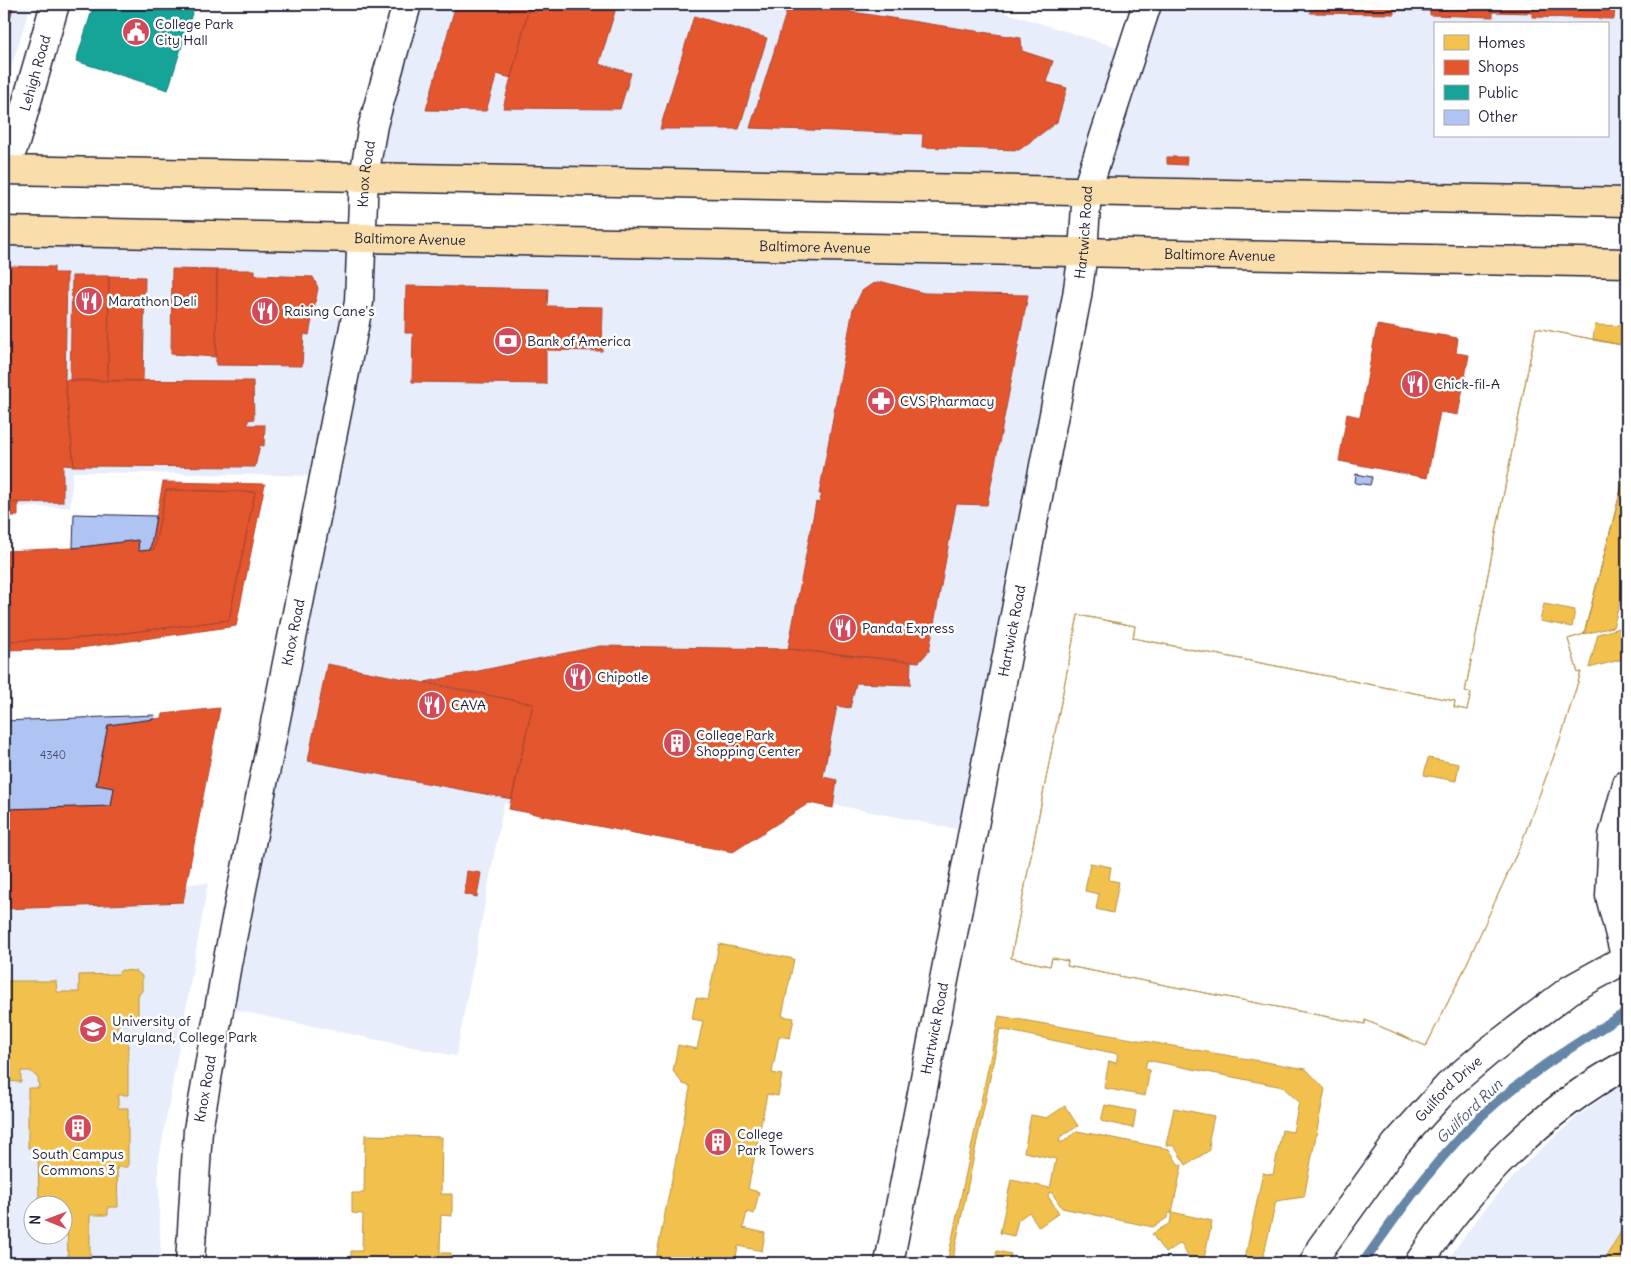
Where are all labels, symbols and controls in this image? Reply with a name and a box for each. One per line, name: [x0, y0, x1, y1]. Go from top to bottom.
place label: College Park City Hall: [155, 15, 233, 49]
public building icon: College Park City Hall: [121, 17, 151, 47]
legend: [1434, 22, 1608, 138]
street label: Lehigh Road: [16, 33, 55, 113]
text: Homes: [1478, 33, 1525, 52]
text: Shops: [1478, 57, 1519, 76]
text: Public: [1478, 83, 1519, 102]
text: Other: [1478, 107, 1518, 126]
street label: Knox Road: [354, 139, 379, 208]
street label: Hartwick Road: [1070, 186, 1096, 280]
street label: Baltimore Avenue: [354, 229, 466, 249]
street label: Baltimore Avenue: [759, 237, 871, 257]
street label: Baltimore Avenue: [1164, 245, 1276, 265]
restaurant icon: Marathon Deli: [74, 286, 104, 316]
place label: Marathon Deli: [108, 292, 197, 310]
restaurant icon: Raising Cane's: [250, 296, 280, 326]
place label: Raising Cane's: [284, 302, 375, 320]
bank icon: Bank of America: [493, 326, 523, 356]
place label: Bank of America: [527, 332, 631, 350]
restaurant icon: Chick-fil-A: [1400, 369, 1430, 399]
place label: Chick-fil-A: [1434, 375, 1500, 393]
pharmacy icon: CVS Pharmacy: [866, 386, 896, 416]
place label: CVS Pharmacy: [900, 392, 995, 410]
street label: Hartwick Road: [994, 583, 1030, 678]
street label: Knox Road: [278, 597, 309, 667]
restaurant icon: Panda Express: [828, 613, 858, 643]
place label: Panda Express: [862, 619, 954, 637]
restaurant icon: Chipotle: [563, 662, 593, 692]
place label: Chipotle: [597, 668, 649, 686]
restaurant icon: CAVA: [417, 690, 447, 720]
place label: CAVA: [451, 696, 486, 714]
place label: College Park Shopping Center: [696, 726, 801, 760]
building icon: College Park Shopping Center: [662, 728, 692, 758]
house number: 4340: [40, 748, 66, 762]
street label: Hartwick Road: [917, 981, 952, 1076]
place label: University of Maryland, College Park: [112, 1012, 257, 1046]
school or university icon: University of Maryland, College Park: [78, 1014, 108, 1044]
street label: Guilford Drive: [1411, 1052, 1486, 1126]
street label: Knox Road: [191, 1054, 220, 1124]
water label: Guilford Run: [1432, 1075, 1506, 1147]
building icon: South Campus Commons 3: [63, 1113, 93, 1143]
place label: College Park Towers: [737, 1125, 814, 1159]
building icon: College Park Towers: [703, 1127, 733, 1157]
place label: South Campus Commons 3: [32, 1145, 124, 1179]
north arrow: [22, 1194, 72, 1244]
text: N: [26, 1215, 44, 1225]

